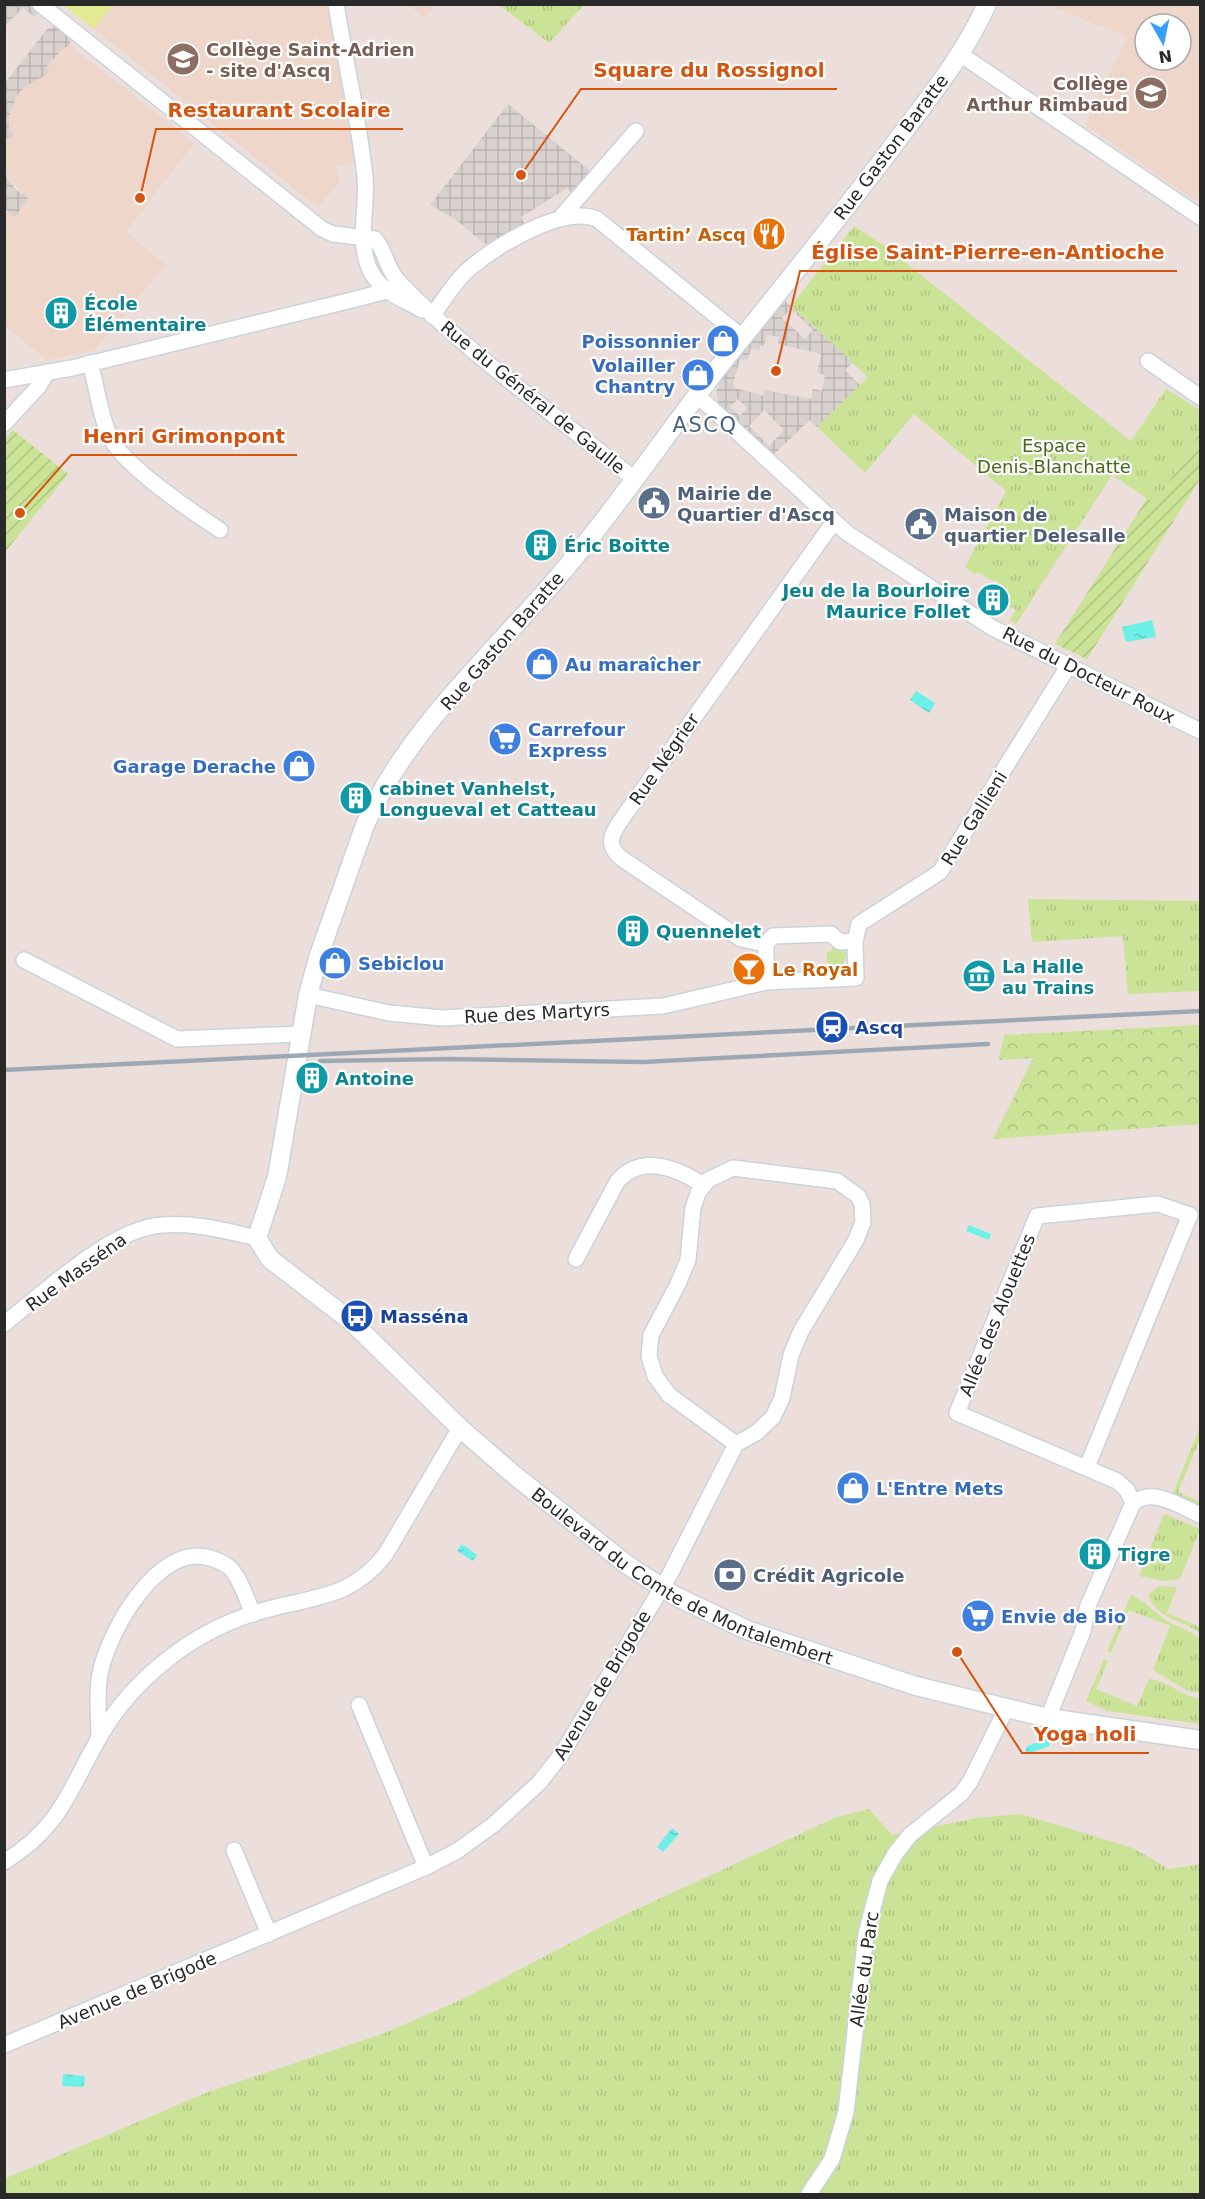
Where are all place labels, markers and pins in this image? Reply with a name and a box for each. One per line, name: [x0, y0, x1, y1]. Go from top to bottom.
place label: Collège Saint-Adrien - site d'Ascq: [206, 39, 415, 81]
school or university icon: Collège Saint-Adrien - site d'Ascq: [165, 41, 201, 77]
callout: Square du Rossignol: [581, 51, 837, 89]
place label: Collège Arthur Rimbaud: [966, 73, 1128, 115]
school or university icon: Collège Arthur Rimbaud: [1133, 75, 1169, 111]
callout: Restaurant Scolaire: [156, 91, 403, 129]
restaurant icon: Tartin’ Ascq: [751, 216, 787, 252]
place label: Tartin’ Ascq: [626, 224, 746, 245]
callout: Église Saint-Pierre-en-Antioche: [800, 233, 1177, 271]
place label: École Élémentaire: [84, 293, 206, 335]
building icon: École Élémentaire: [43, 295, 79, 331]
shop icon: Poissonnier: [705, 323, 741, 359]
place label: Poissonnier: [582, 331, 700, 352]
place label: Volailler Chantry: [592, 355, 675, 397]
shop icon: Volailler Chantry: [680, 357, 716, 393]
callout: Henri Grimonpont: [71, 417, 297, 455]
place label: Mairie de Quartier d'Ascq: [677, 483, 835, 525]
public building icon: Mairie de Quartier d'Ascq: [636, 485, 672, 521]
place label: Maison de quartier Delesalle: [944, 504, 1126, 546]
public building icon: Maison de quartier Delesalle: [903, 506, 939, 542]
building icon: Éric Boitte: [523, 527, 559, 563]
place label: Éric Boitte: [564, 535, 670, 556]
place label: Jeu de la Bourloire Maurice Follet: [781, 580, 970, 622]
building icon: Jeu de la Bourloire Maurice Follet: [975, 582, 1011, 618]
shop icon: Au maraîcher: [524, 646, 560, 682]
place label: Au maraîcher: [565, 654, 701, 675]
place label: Carrefour Express: [528, 719, 625, 761]
supermarket icon: Carrefour Express: [487, 721, 523, 757]
shop icon: Garage Derache: [281, 748, 317, 784]
place label: Garage Derache: [113, 756, 276, 777]
place label: cabinet Vanhelst, Longueval et Catteau: [379, 778, 597, 820]
building icon: cabinet Vanhelst, Longueval et Catteau: [338, 780, 374, 816]
building icon: Quennelet: [615, 913, 651, 949]
place label: Quennelet: [656, 921, 762, 942]
shop icon: Sebiclou: [317, 945, 353, 981]
bar icon: Le Royal: [731, 951, 767, 987]
place label: Sebiclou: [358, 953, 444, 974]
place label: La Halle au Trains: [1002, 956, 1094, 998]
museum icon: La Halle au Trains: [961, 958, 997, 994]
place label: Le Royal: [772, 959, 858, 980]
station icon: Ascq: [814, 1009, 850, 1045]
place label: Ascq: [855, 1017, 903, 1038]
building icon: Antoine: [294, 1060, 330, 1096]
place label: Antoine: [335, 1068, 414, 1089]
bus stop icon: Masséna: [339, 1298, 375, 1334]
place label: Masséna: [380, 1306, 469, 1327]
shop icon: L'Entre Mets: [835, 1470, 871, 1506]
place label: L'Entre Mets: [876, 1478, 1004, 1499]
building icon: Tigre: [1077, 1536, 1113, 1572]
place label: Tigre: [1118, 1544, 1170, 1565]
bank icon: Crédit Agricole: [712, 1557, 748, 1593]
place label: Crédit Agricole: [753, 1565, 905, 1586]
supermarket icon: Envie de Bio: [960, 1598, 996, 1634]
place label: Envie de Bio: [1001, 1606, 1126, 1627]
callout: Yoga holi: [1022, 1715, 1149, 1753]

